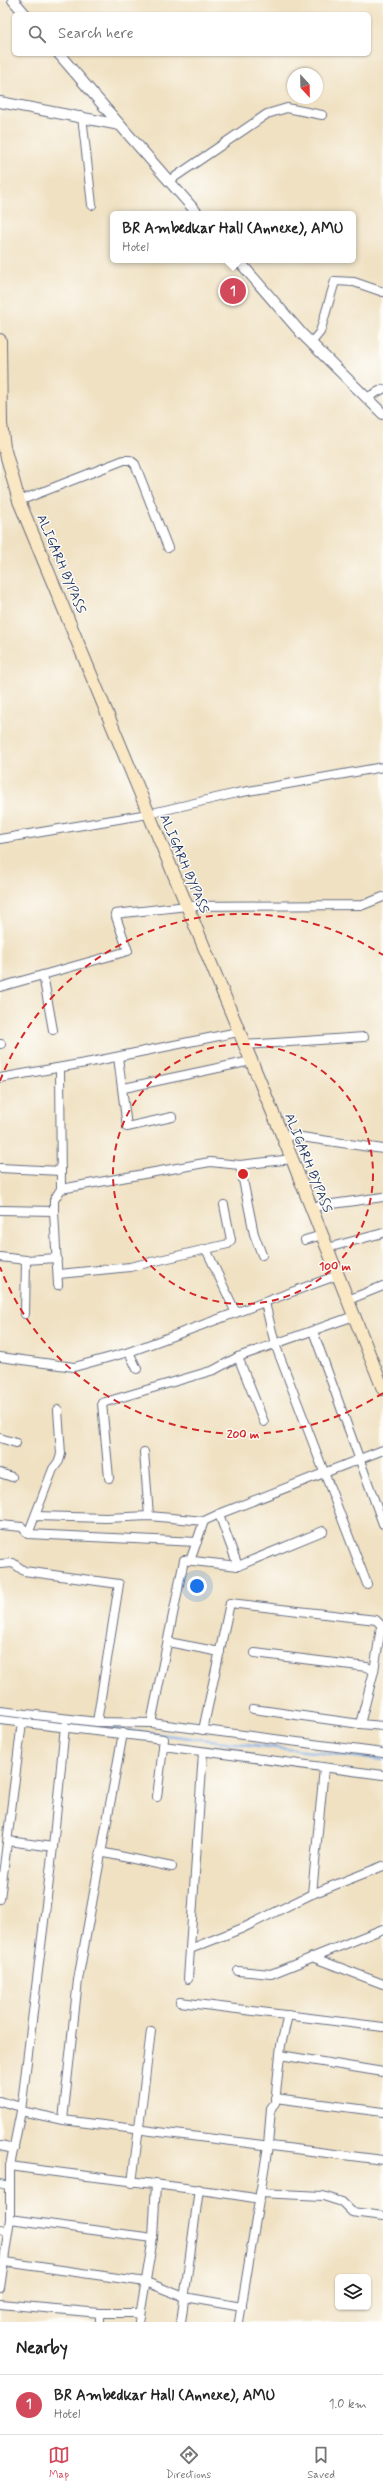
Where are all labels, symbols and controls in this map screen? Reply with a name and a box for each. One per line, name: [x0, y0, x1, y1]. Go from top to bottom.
search box: [12, 12, 371, 56]
icon: search: [26, 23, 48, 45]
text: Search here: [58, 24, 134, 44]
north arrow: [287, 68, 323, 104]
popup: [110, 211, 356, 263]
text: BR Ambedkar Hall (Annexe), AMU: [122, 219, 344, 239]
text: Hotel: [122, 239, 149, 256]
pin: 1: [220, 276, 246, 306]
street label: ALIGARH BYPASS: [32, 512, 90, 617]
street label: ALIGARH BYPASS: [155, 812, 213, 917]
street label: ALIGARH BYPASS: [280, 1111, 336, 1216]
centre of rings: [236, 1167, 250, 1181]
text: 100 m: [319, 1259, 352, 1275]
text: 200 m: [227, 1427, 260, 1443]
your location: [187, 1576, 207, 1596]
map controls: [335, 2274, 371, 2310]
button: layers: [335, 2274, 371, 2310]
text: Nearby: [16, 2337, 68, 2359]
text: BR Ambedkar Hall (Annexe), AMU: [54, 2386, 275, 2406]
text: 1: [26, 2396, 32, 2413]
text: 1.0 km: [329, 2396, 367, 2413]
text: Hotel: [54, 2406, 80, 2423]
tab: Map: [48, 2444, 70, 2482]
tab: Directions: [166, 2444, 211, 2482]
tab: Saved: [307, 2444, 335, 2482]

